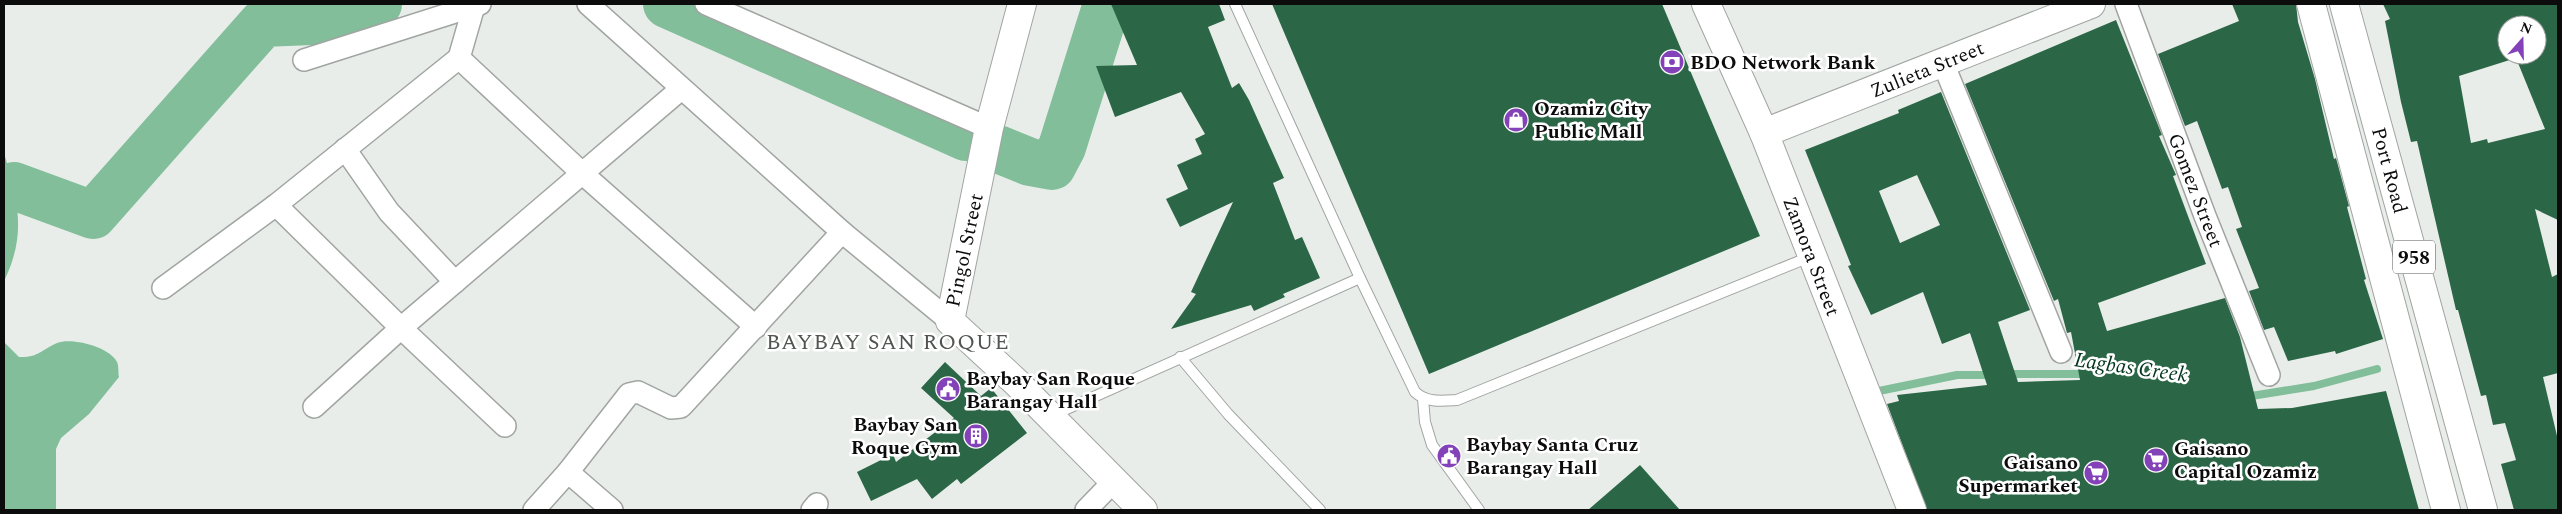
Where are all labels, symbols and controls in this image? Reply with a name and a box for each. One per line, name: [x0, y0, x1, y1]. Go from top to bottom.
north arrow: [2497, 15, 2547, 65]
text: N: [2517, 16, 2535, 40]
street label: Zulieta Street: [1866, 33, 1989, 106]
place label: BDO Network Bank: [1690, 48, 1875, 78]
bank icon: BDO Network Bank: [1659, 49, 1685, 75]
place label: Ozamiz City Public Mall: [1534, 94, 1649, 147]
shop icon: Ozamiz City Public Mall: [1503, 107, 1529, 133]
street label: Port Road: [2363, 124, 2415, 217]
street label: Gomez Street: [2160, 129, 2231, 252]
street label: Pingol Street: [938, 191, 992, 310]
street label: Zamora Street: [1774, 192, 1848, 321]
road number: 958: [2393, 240, 2435, 274]
district label: BAYBAY SAN ROQUE: [766, 326, 1010, 359]
water label: Lagbas Creek: [2072, 344, 2190, 392]
place label: Baybay San Roque Barangay Hall: [966, 364, 1135, 417]
public building icon: Baybay San Roque Barangay Hall: [935, 376, 961, 402]
place label: Baybay San Roque Gym: [851, 410, 958, 463]
building icon: Baybay San Roque Gym: [963, 423, 989, 449]
place label: Baybay Santa Cruz Barangay Hall: [1466, 430, 1638, 483]
place label: Gaisano Capital Ozamiz: [2174, 434, 2317, 487]
public building icon: Baybay Santa Cruz Barangay Hall: [1436, 443, 1462, 469]
supermarket icon: Gaisano Capital Ozamiz: [2143, 447, 2169, 473]
place label: Gaisano Supermarket: [1958, 448, 2078, 501]
supermarket icon: Gaisano Supermarket: [2083, 460, 2109, 486]

